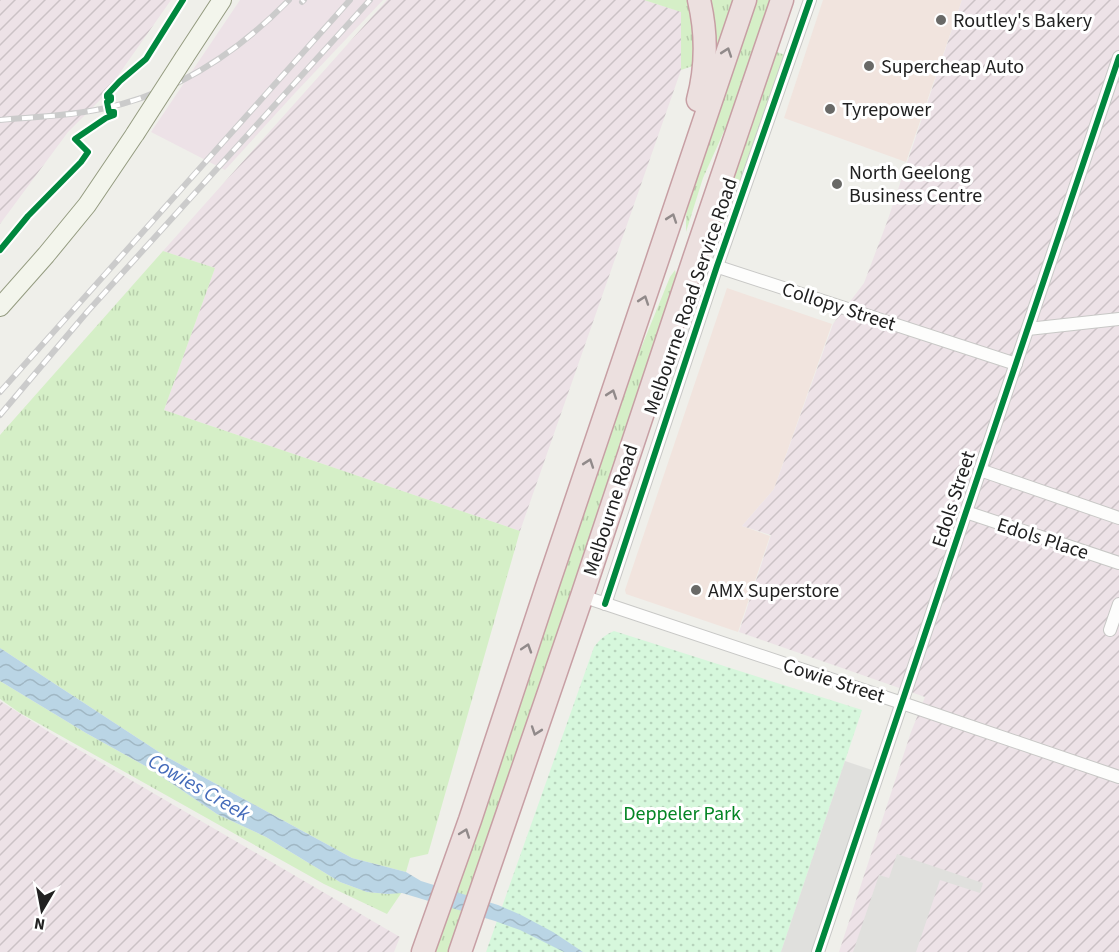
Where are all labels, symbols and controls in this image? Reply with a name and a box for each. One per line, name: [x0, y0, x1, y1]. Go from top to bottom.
place label: Routley's Bakery: [953, 7, 1093, 35]
marker: Routley's Bakery: [934, 13, 948, 27]
one-way arrow: [720, 47, 733, 57]
place label: Supercheap Auto: [881, 53, 1024, 81]
marker: Supercheap Auto: [862, 59, 876, 73]
place label: Tyrepower: [842, 96, 931, 124]
marker: Tyrepower: [823, 102, 837, 116]
place label: North Geelong Business Centre: [849, 159, 982, 210]
street label: Melbourne Road Service Road: [637, 174, 745, 419]
marker: North Geelong Business Centre: [830, 177, 844, 191]
one-way arrow: [665, 213, 678, 224]
street label: Collopy Street: [778, 275, 899, 339]
one-way arrow: [637, 296, 650, 306]
one-way arrow: [605, 389, 618, 400]
street label: Melbourne Road: [576, 441, 645, 580]
street label: Edols Street: [925, 447, 983, 551]
one-way arrow: [582, 458, 594, 469]
street label: Edols Place: [993, 511, 1092, 567]
place label: AMX Superstore: [708, 577, 839, 605]
marker: AMX Superstore: [689, 583, 703, 597]
one-way arrow: [519, 643, 532, 654]
street label: Cowie Street: [779, 651, 888, 711]
one-way arrow: [530, 725, 543, 736]
water label: Cowies Creek: [142, 746, 256, 829]
park label: Deppeler Park: [623, 800, 741, 828]
one-way arrow: [458, 828, 470, 839]
north arrow: [12, 880, 72, 940]
text: N: [32, 912, 47, 936]

